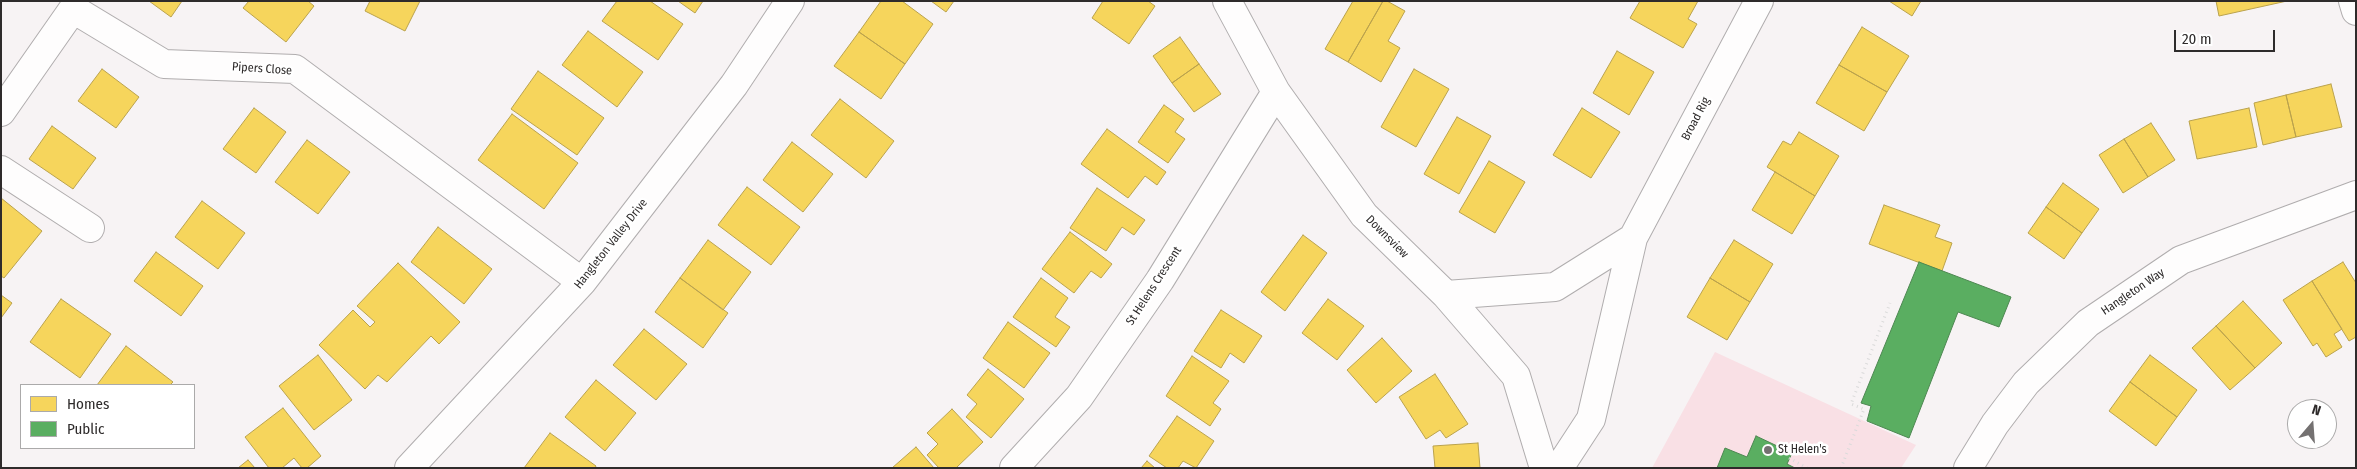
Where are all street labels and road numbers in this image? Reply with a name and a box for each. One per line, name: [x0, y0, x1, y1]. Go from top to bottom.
street label: Pipers Close: [232, 60, 292, 78]
street label: Broad Rig: [1679, 95, 1713, 143]
street label: Hangleton Valley Drive: [571, 196, 651, 292]
street label: Downsview: [1363, 213, 1411, 261]
street label: St Helens Crescent: [1123, 244, 1185, 328]
street label: Hangleton Way: [2099, 266, 2167, 318]

